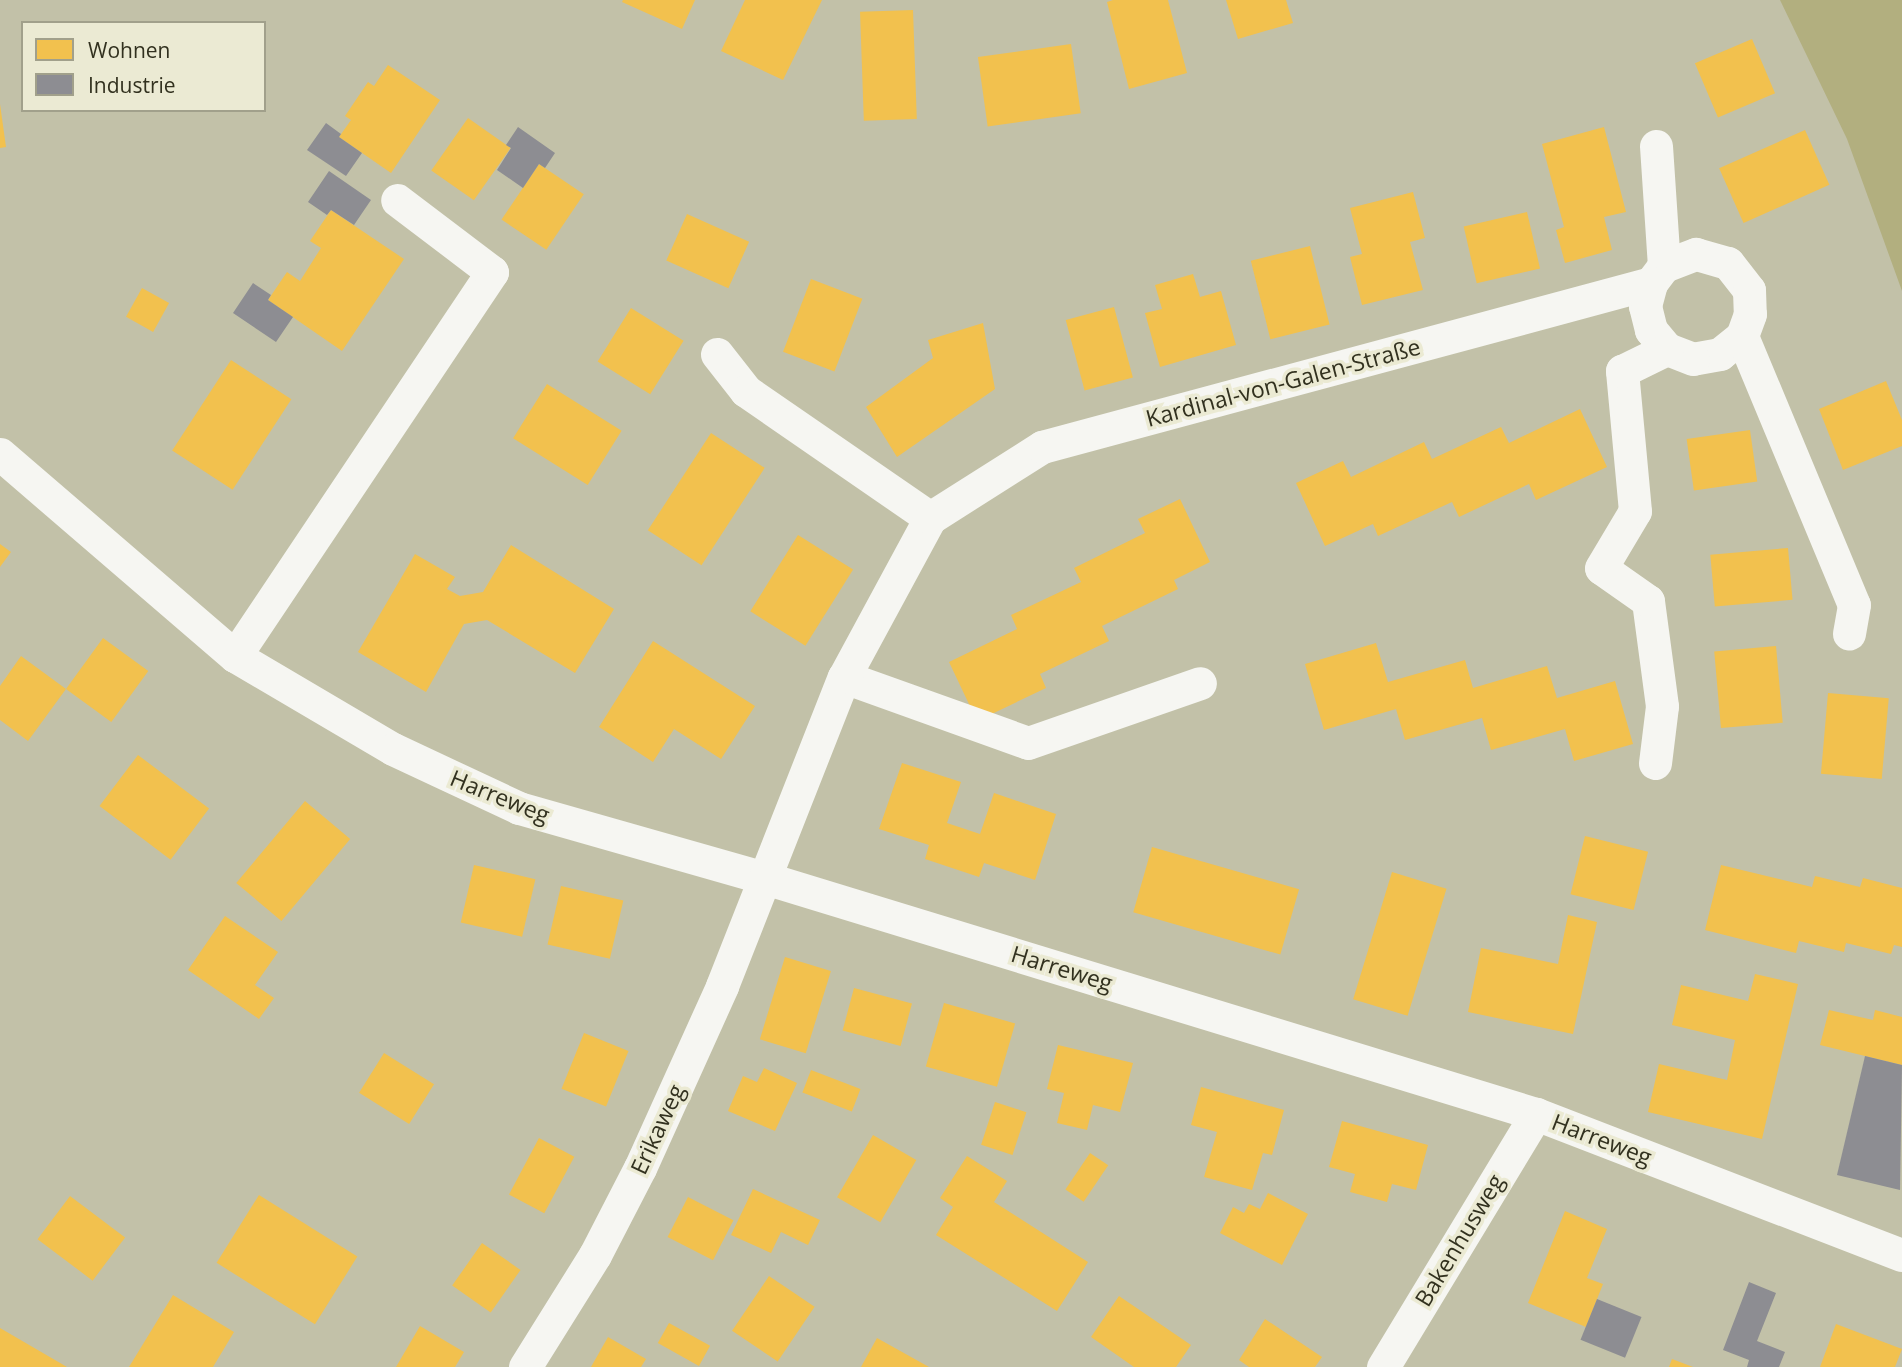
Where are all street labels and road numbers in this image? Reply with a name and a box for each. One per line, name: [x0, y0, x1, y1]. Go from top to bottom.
street label: Kardinal-von-Galen-Straße: [1143, 332, 1423, 432]
street label: Harreweg: [446, 764, 554, 828]
street label: Harreweg: [1008, 940, 1116, 996]
street label: Erikaweg: [624, 1080, 690, 1178]
street label: Harreweg: [1548, 1107, 1656, 1171]
street label: Bakenhusweg: [1409, 1169, 1509, 1311]

